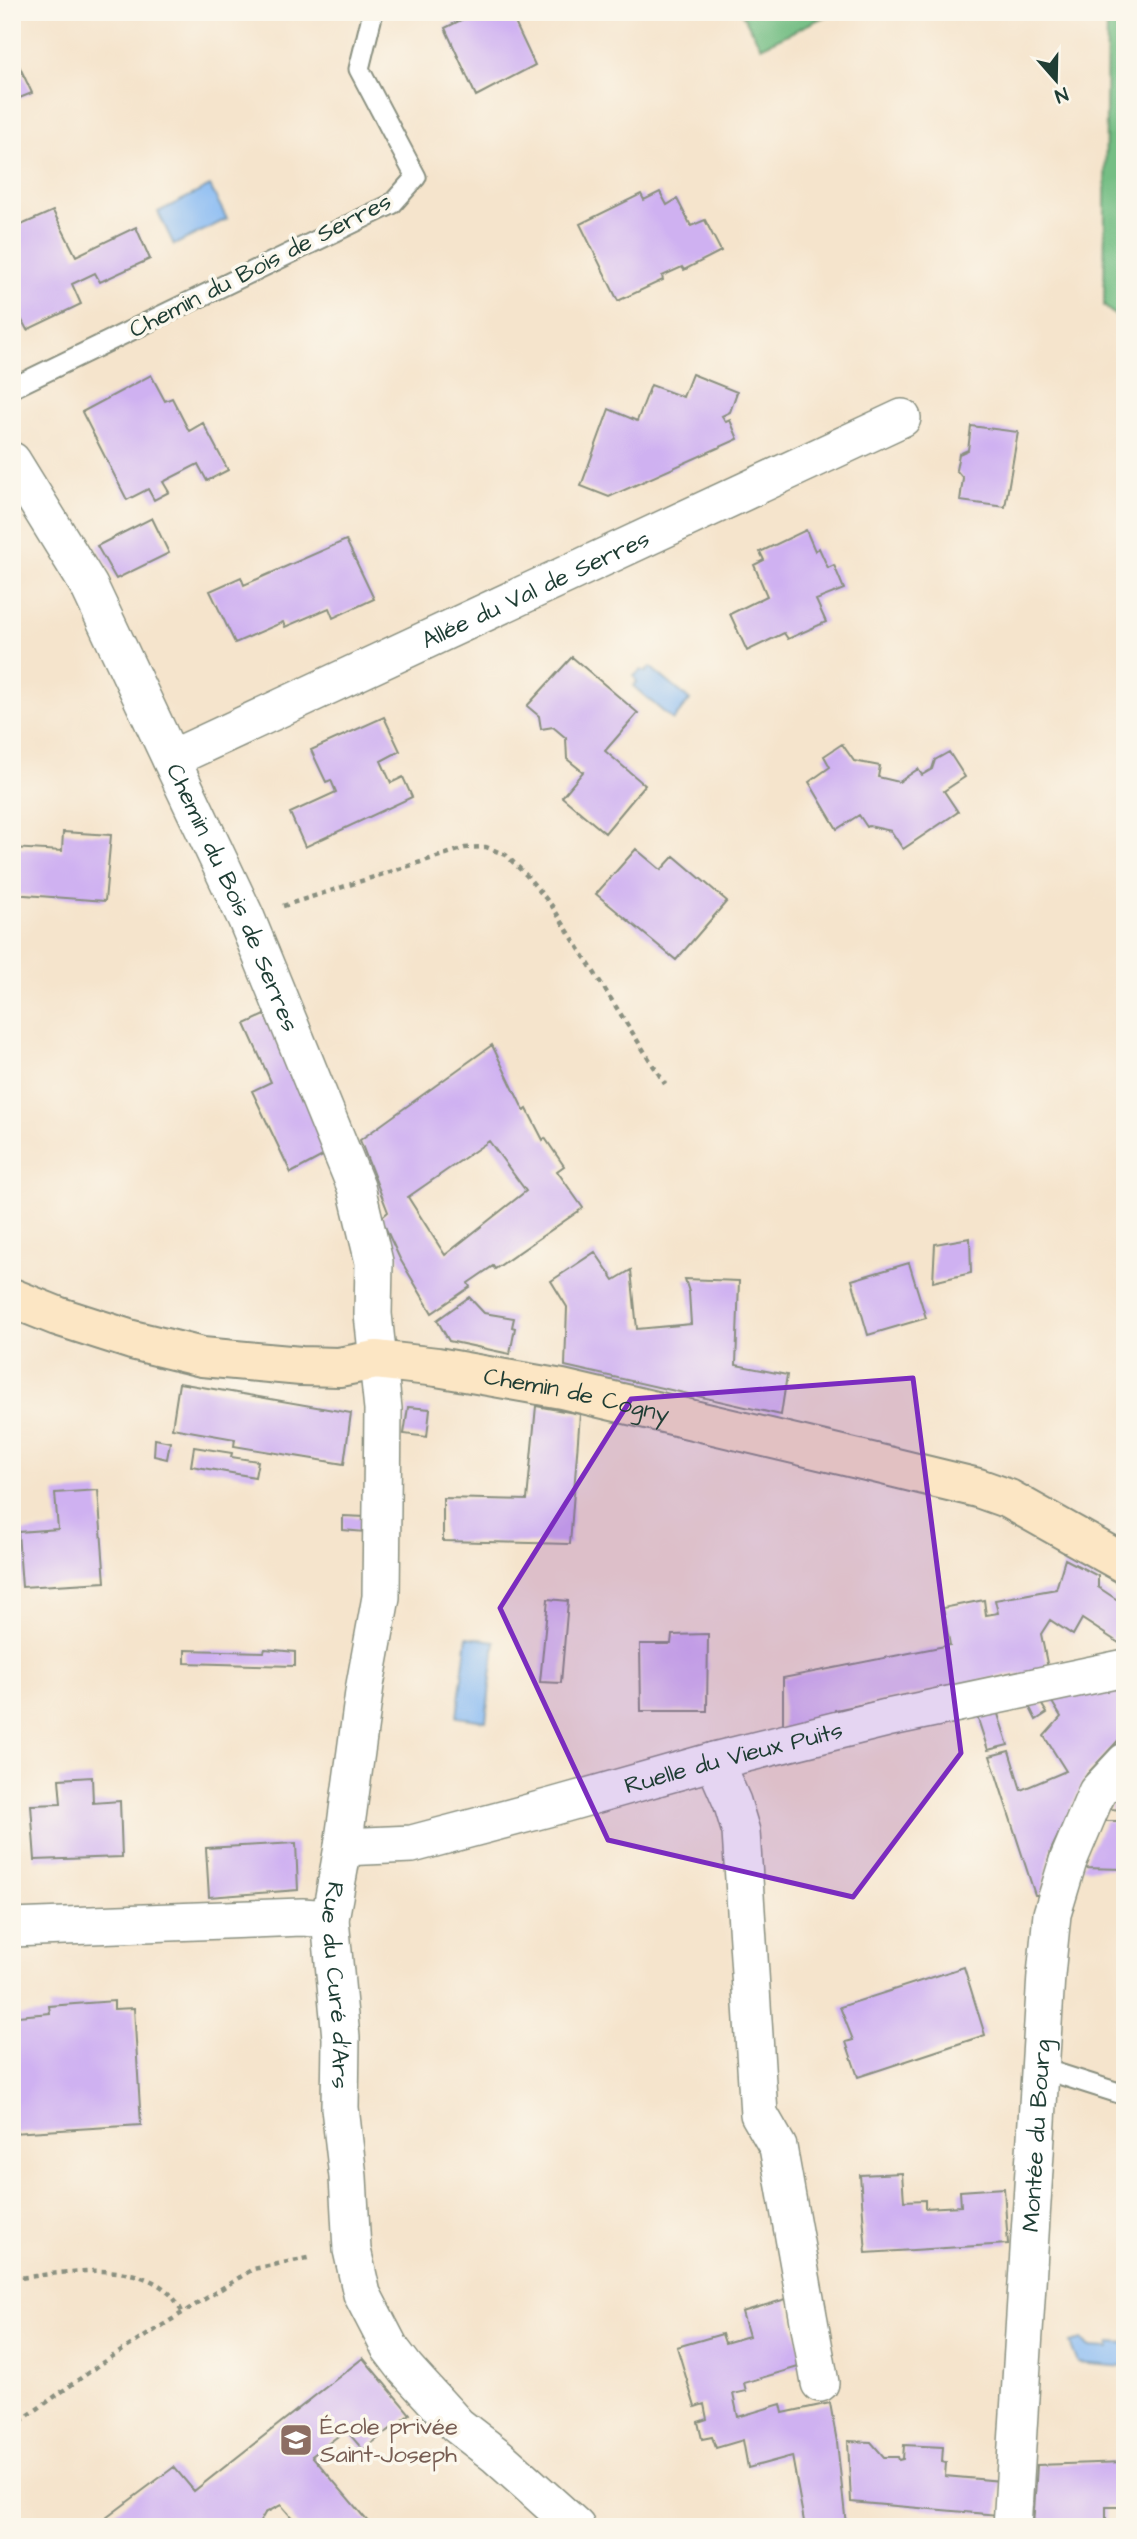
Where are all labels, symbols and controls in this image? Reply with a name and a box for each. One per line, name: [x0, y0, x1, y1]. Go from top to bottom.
north arrow: [1021, 46, 1092, 116]
text: N: [1051, 80, 1072, 109]
street label: Chemin du Bois de Serres: [123, 185, 398, 347]
street label: Allée du Val de Serres: [416, 522, 655, 658]
street label: Chemin du Bois de Serres: [157, 758, 307, 1037]
street label: Chemin de Cogny: [481, 1360, 672, 1433]
street label: Ruelle du Vieux Puits: [621, 1714, 846, 1803]
street label: Rue du Curé d'Ars: [311, 1879, 357, 2089]
street label: Montée du Bourg: [1014, 2038, 1061, 2233]
place label: École privée Saint-Joseph: [320, 2410, 458, 2472]
school or university icon: École privée Saint-Joseph: [277, 2421, 315, 2459]

